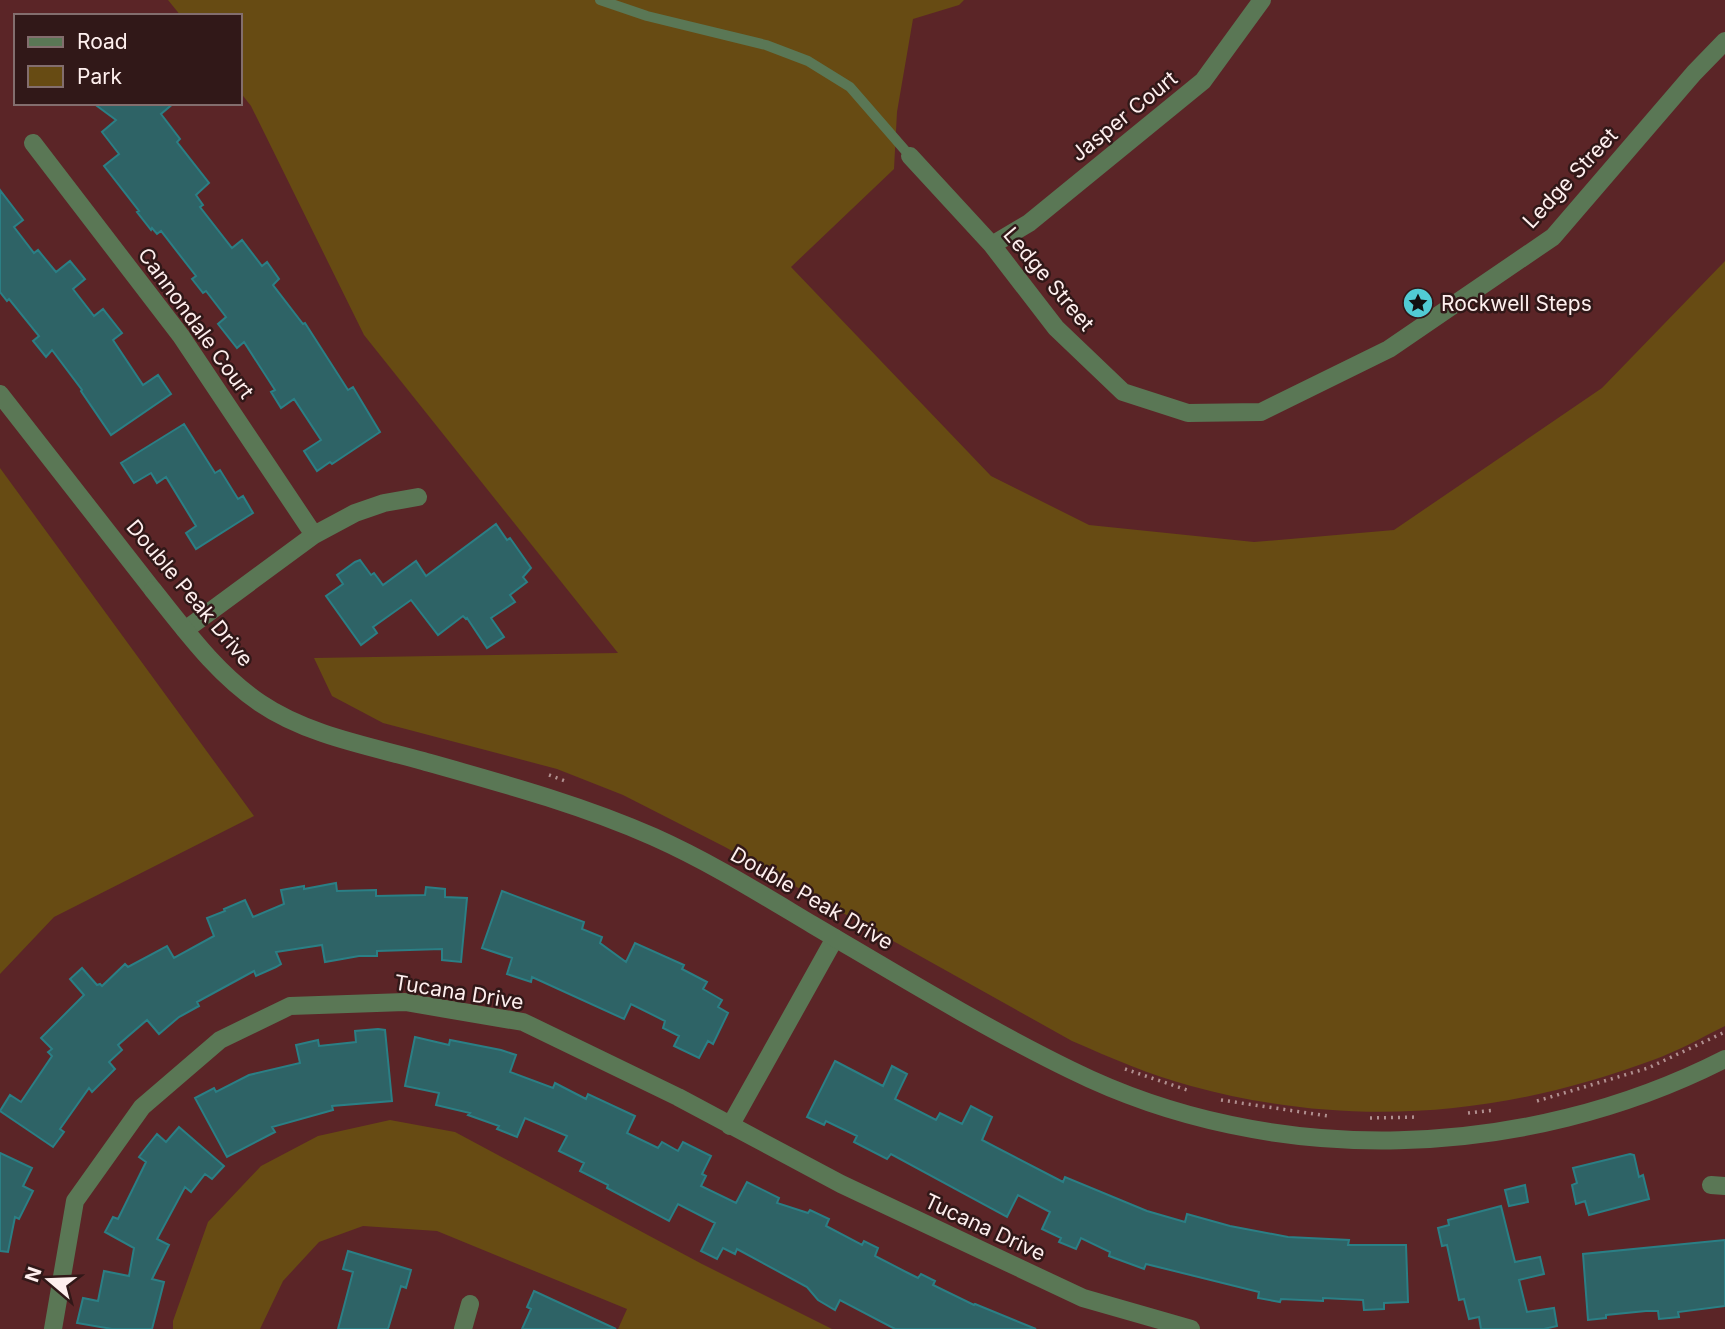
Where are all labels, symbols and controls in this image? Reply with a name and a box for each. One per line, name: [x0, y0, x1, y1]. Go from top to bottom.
legend: [14, 14, 242, 105]
text: Road: [77, 29, 128, 54]
text: Park: [77, 64, 122, 89]
street label: Jasper Court: [1066, 66, 1182, 166]
street label: Ledge Street: [1517, 123, 1623, 233]
street label: Ledge Street: [999, 222, 1100, 336]
street label: Cannondale Court: [133, 243, 259, 403]
place icon: Rockwell Steps: [1401, 286, 1435, 320]
place label: Rockwell Steps: [1441, 291, 1592, 316]
street label: Double Peak Drive: [121, 515, 259, 671]
street label: Double Peak Drive: [726, 841, 898, 955]
street label: Tucana Drive: [393, 969, 525, 1015]
street label: Tucana Drive: [921, 1188, 1049, 1266]
north arrow: [14, 1245, 84, 1315]
text: N: [20, 1264, 47, 1285]

